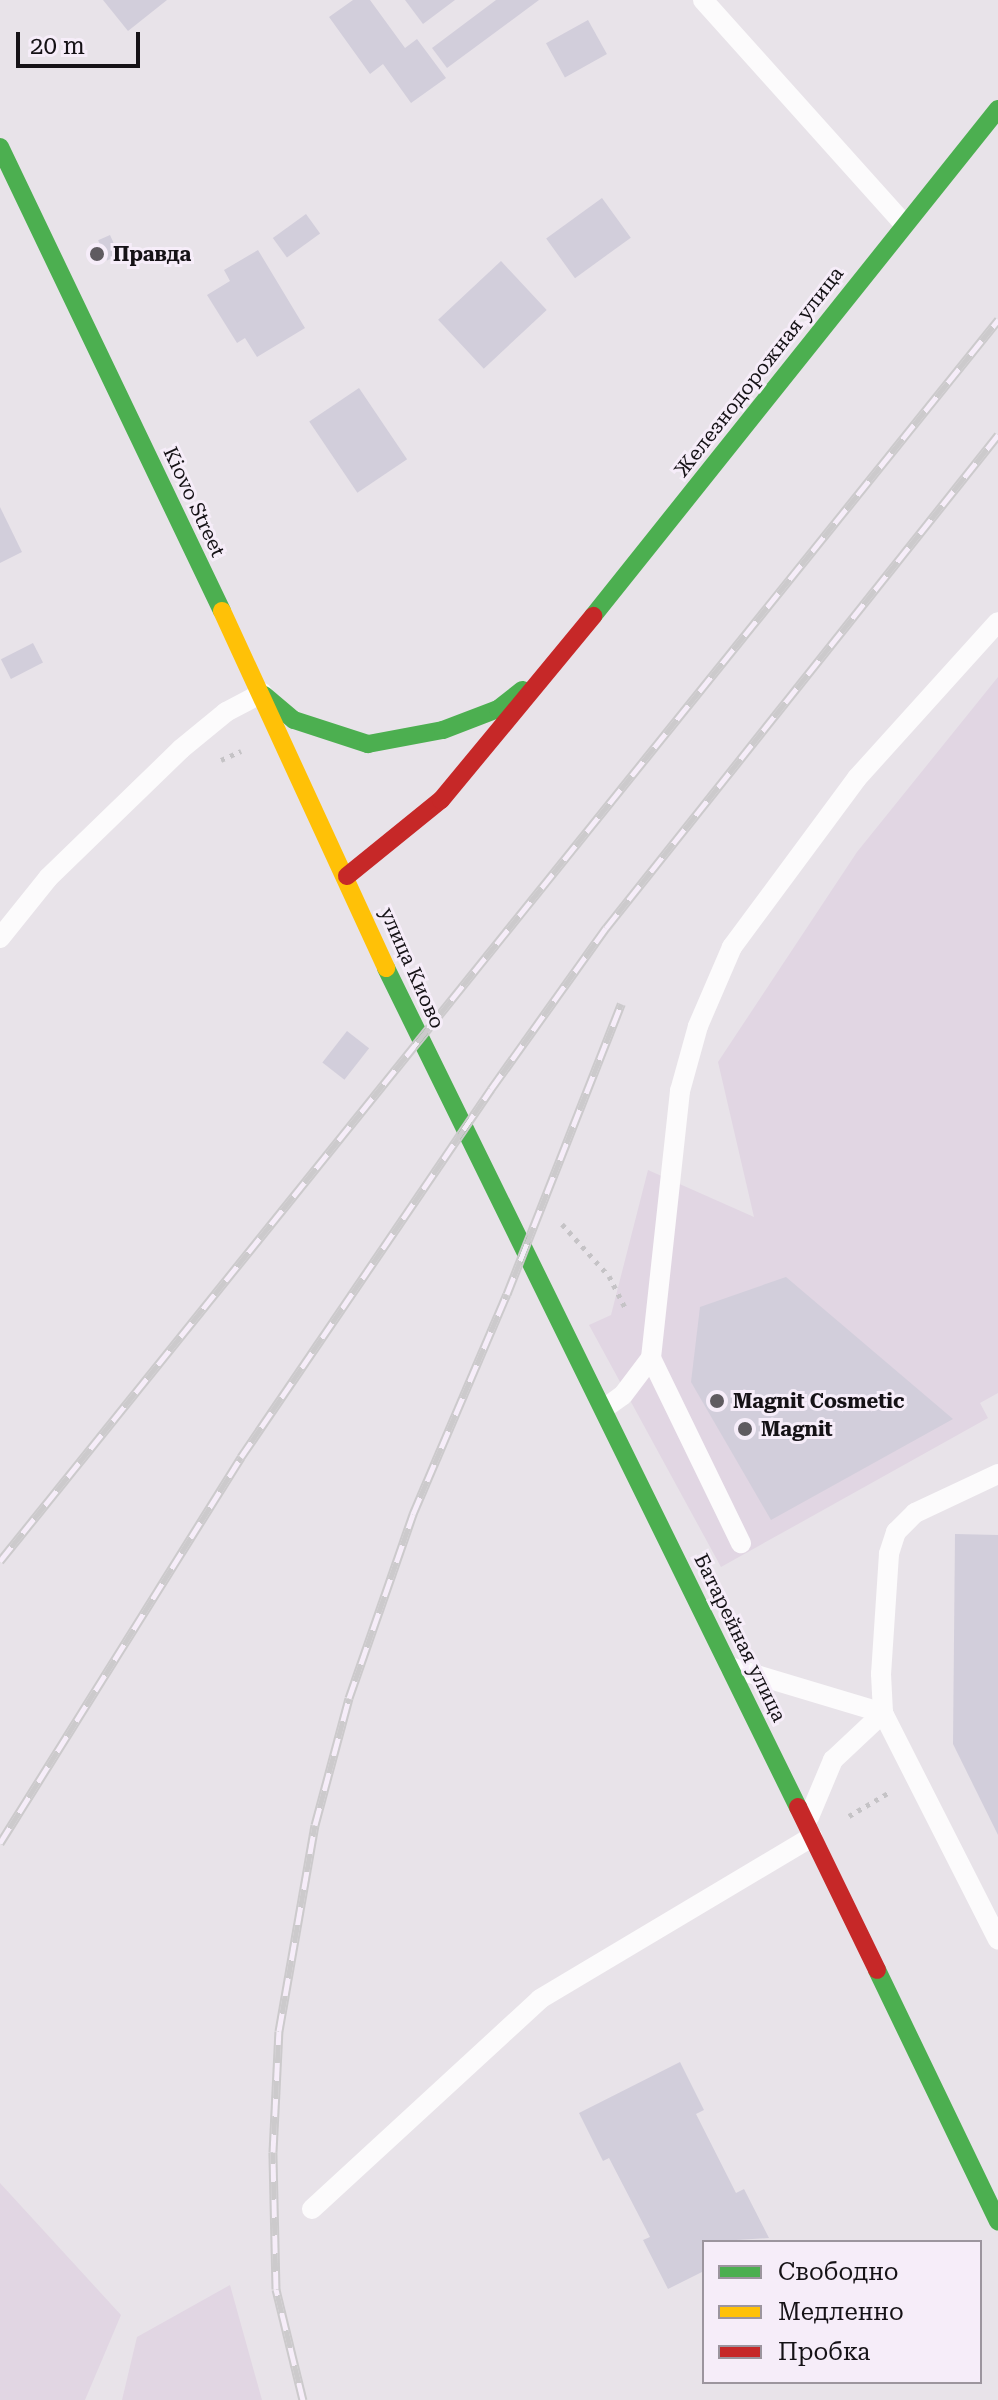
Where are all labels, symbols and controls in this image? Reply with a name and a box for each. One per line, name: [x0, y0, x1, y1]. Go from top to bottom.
scale bar: [20, 16, 144, 66]
text: 20 m: [30, 32, 85, 60]
place label: Правда: [113, 242, 191, 266]
marker: Правда: [88, 245, 106, 263]
street label: Железнодорожная улица: [669, 262, 849, 482]
street label: Kiovo Street: [158, 443, 230, 561]
street label: улица Киово: [375, 904, 449, 1032]
place label: Magnit Cosmetic: [733, 1389, 904, 1413]
marker: Magnit Cosmetic: [708, 1392, 726, 1410]
place label: Magnit: [761, 1417, 833, 1441]
marker: Magnit: [736, 1420, 754, 1438]
street label: Батарейная улица: [689, 1550, 791, 1726]
legend: [702, 2240, 982, 2384]
text: Свободно: [778, 2258, 899, 2286]
text: Медленно: [778, 2298, 904, 2326]
text: Пробка: [778, 2338, 870, 2366]

